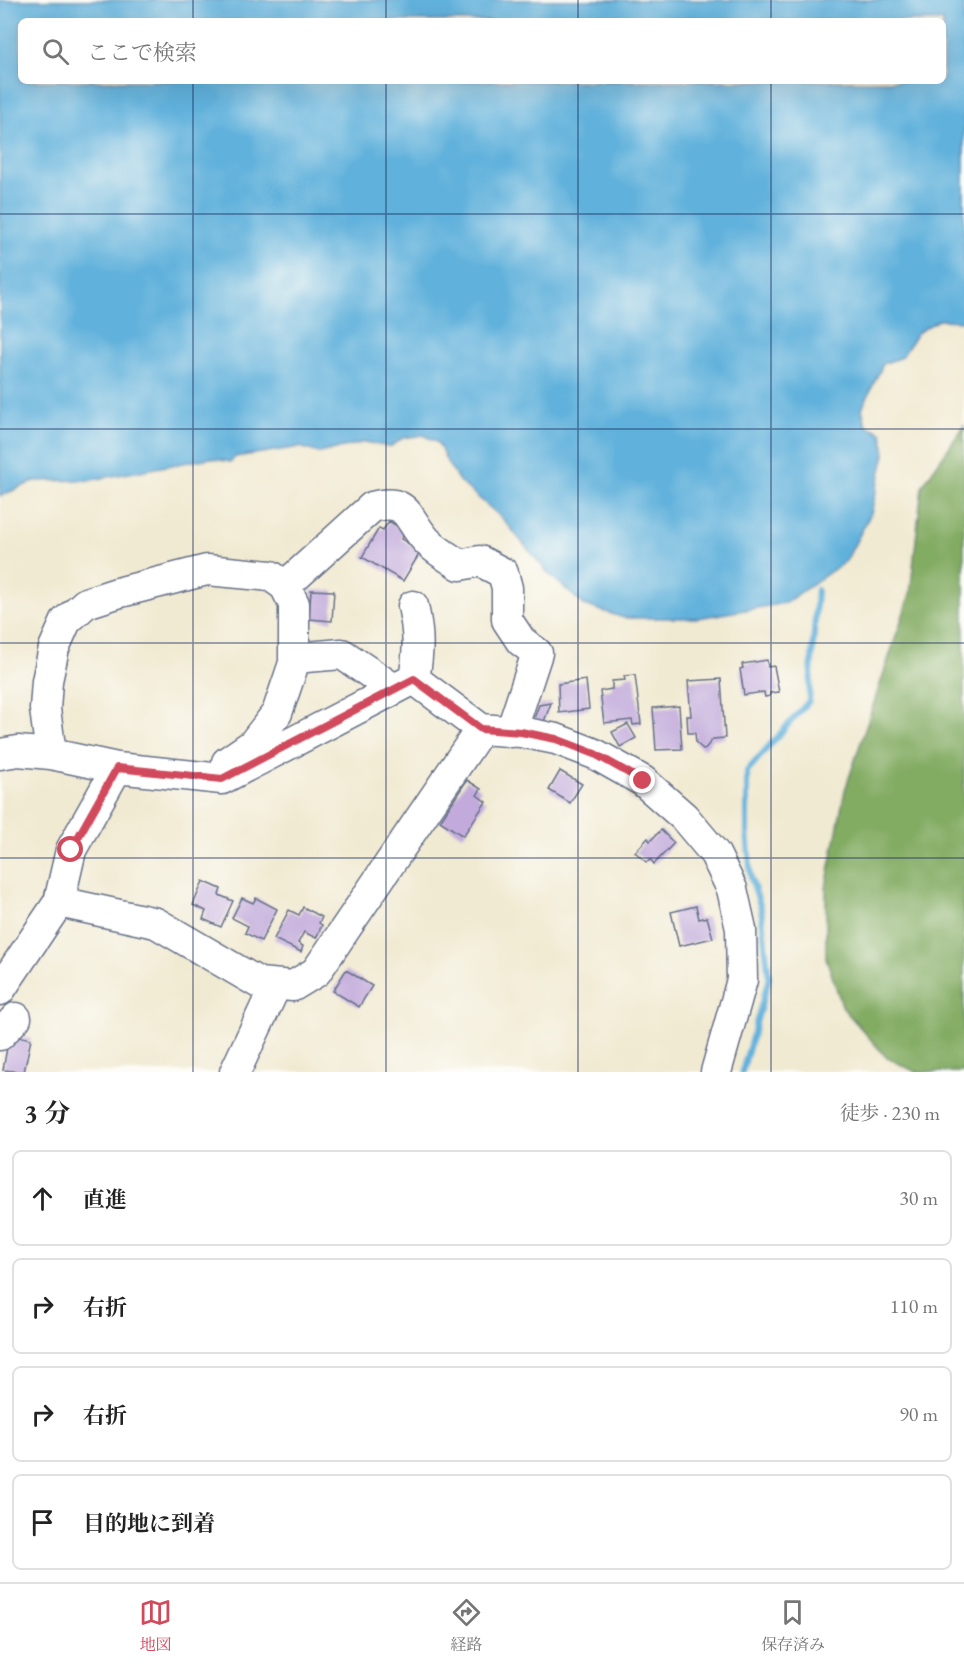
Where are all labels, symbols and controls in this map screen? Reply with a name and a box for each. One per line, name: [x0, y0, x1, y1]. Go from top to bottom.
search box: [18, 18, 946, 84]
icon: search: [39, 35, 72, 68]
text: ここで検索: [87, 38, 197, 67]
route end: [629, 767, 655, 793]
route start: [57, 836, 83, 862]
text: 3 分: [24, 1096, 70, 1130]
text: 徒歩 · 230 m: [840, 1100, 940, 1126]
icon: ahead: [26, 1182, 59, 1215]
text: 直進: [83, 1185, 127, 1214]
text: 30 m: [899, 1185, 938, 1211]
icon: right: [26, 1290, 59, 1323]
text: 右折: [83, 1293, 127, 1322]
text: 110 m: [890, 1293, 938, 1319]
icon: right: [26, 1398, 59, 1431]
text: 右折: [83, 1401, 127, 1430]
text: 90 m: [899, 1401, 938, 1427]
icon: arrive: [26, 1506, 59, 1539]
text: 目的地に到着: [83, 1509, 215, 1538]
tab: 地図: [139, 1596, 172, 1655]
tab: 経路: [450, 1596, 483, 1655]
tab: 保存済み: [761, 1596, 825, 1655]

